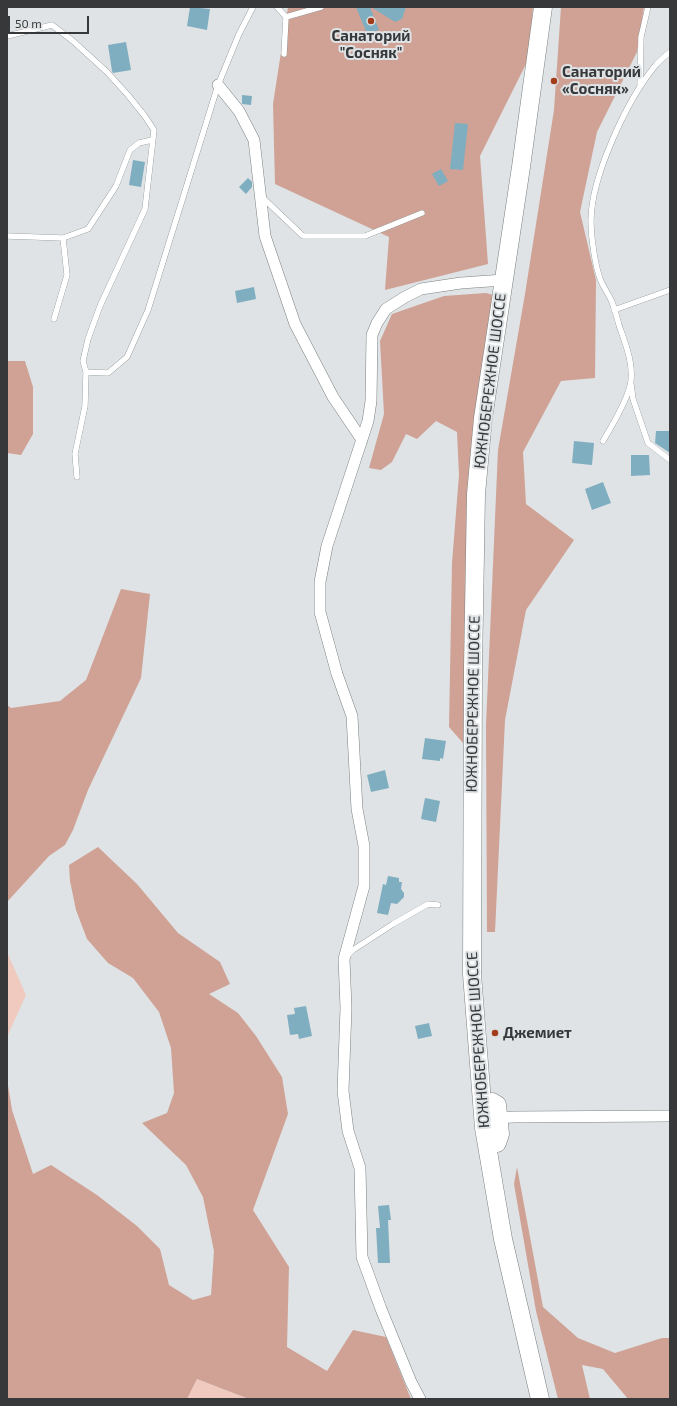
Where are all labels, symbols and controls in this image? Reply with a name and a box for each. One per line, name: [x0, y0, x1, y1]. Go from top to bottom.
scale bar: [10, 8, 91, 34]
text: 50 m: [15, 16, 42, 30]
marker: Санаторий "Сосняк": [366, 16, 376, 26]
place label: Санаторий "Сосняк": [332, 27, 410, 62]
place label: Санаторий «Сосняк»: [562, 63, 641, 98]
marker: Санаторий «Сосняк»: [549, 76, 559, 86]
street label: ЮЖНОБЕРЕЖНОЕ ШОССЕ: [470, 292, 510, 470]
street label: ЮЖНОБЕРЕЖНОЕ ШОССЕ: [462, 615, 484, 793]
street label: ЮЖНОБЕРЕЖНОЕ ШОССЕ: [463, 951, 493, 1129]
place label: Джемиет: [503, 1024, 572, 1042]
marker: Джемиет: [490, 1028, 500, 1038]

